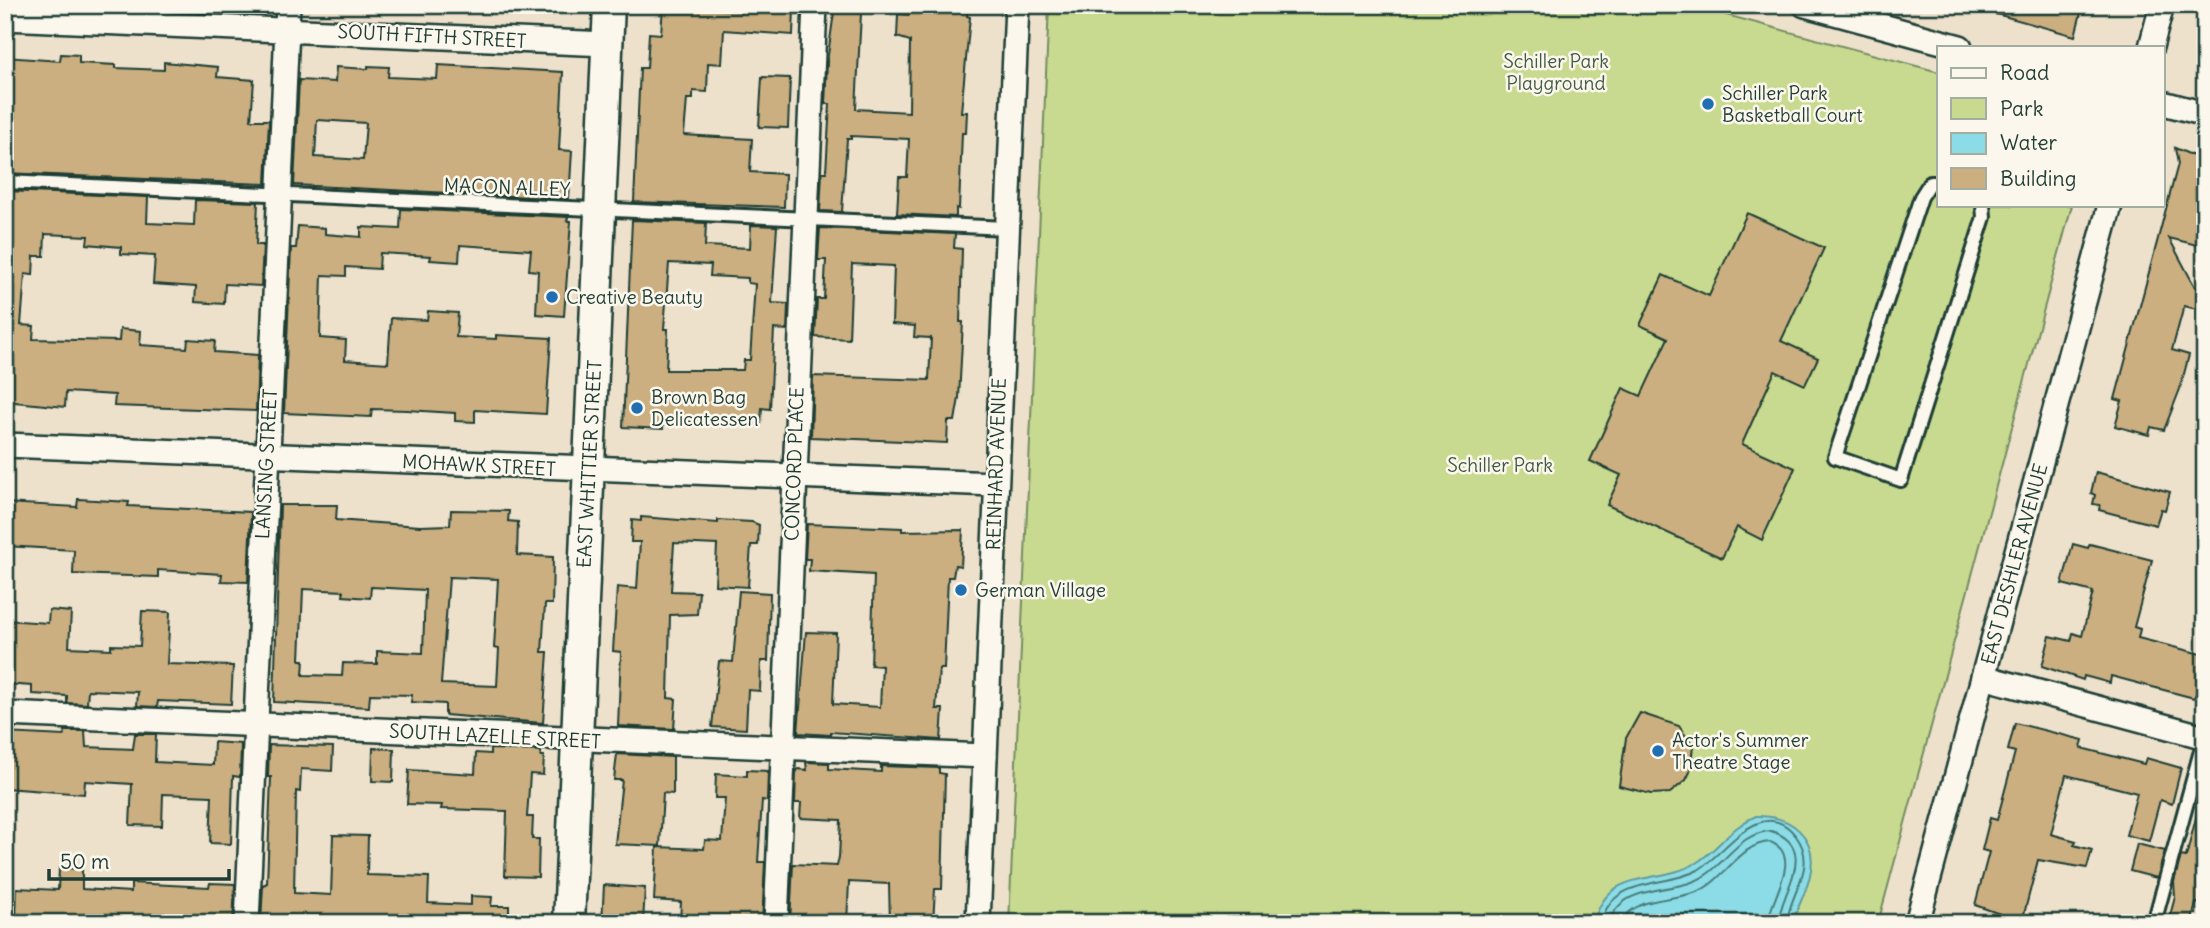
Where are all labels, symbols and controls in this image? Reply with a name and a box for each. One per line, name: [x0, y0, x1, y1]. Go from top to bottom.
street label: SOUTH FIFTH STREET: [337, 19, 527, 53]
legend: [1937, 46, 2164, 206]
park label: Schiller Park Playground: [1503, 49, 1609, 95]
text: Road: [2000, 59, 2049, 86]
place label: Schiller Park Basketball Court: [1722, 81, 1863, 127]
text: Park: [2000, 95, 2043, 122]
marker: Schiller Park Basketball Court: [1700, 96, 1716, 112]
text: Water: [2000, 129, 2058, 156]
text: Building: [2000, 165, 2076, 192]
street label: MACON ALLEY: [443, 173, 571, 201]
place label: Creative Beauty: [566, 285, 703, 309]
marker: Creative Beauty: [544, 289, 560, 305]
street label: EAST WHITTIER STREET: [572, 359, 606, 569]
street label: REINHARD AVENUE: [981, 377, 1011, 551]
place label: Brown Bag Delicatessen: [651, 385, 759, 431]
street label: CONCORD PLACE: [779, 386, 809, 542]
street label: LANSING STREET: [250, 388, 282, 540]
marker: Brown Bag Delicatessen: [629, 400, 645, 416]
street label: MOHAWK STREET: [402, 449, 556, 481]
park label: Schiller Park: [1447, 453, 1553, 477]
street label: EAST DESHLER AVENUE: [1976, 461, 2052, 667]
place label: German Village: [975, 578, 1106, 602]
marker: German Village: [953, 582, 969, 598]
street label: SOUTH LAZELLE STREET: [389, 718, 602, 754]
place label: Actor's Summer Theatre Stage: [1672, 728, 1809, 774]
marker: Actor's Summer Theatre Stage: [1650, 743, 1666, 759]
scale bar: [49, 837, 229, 881]
text: 50 m: [60, 848, 109, 875]

